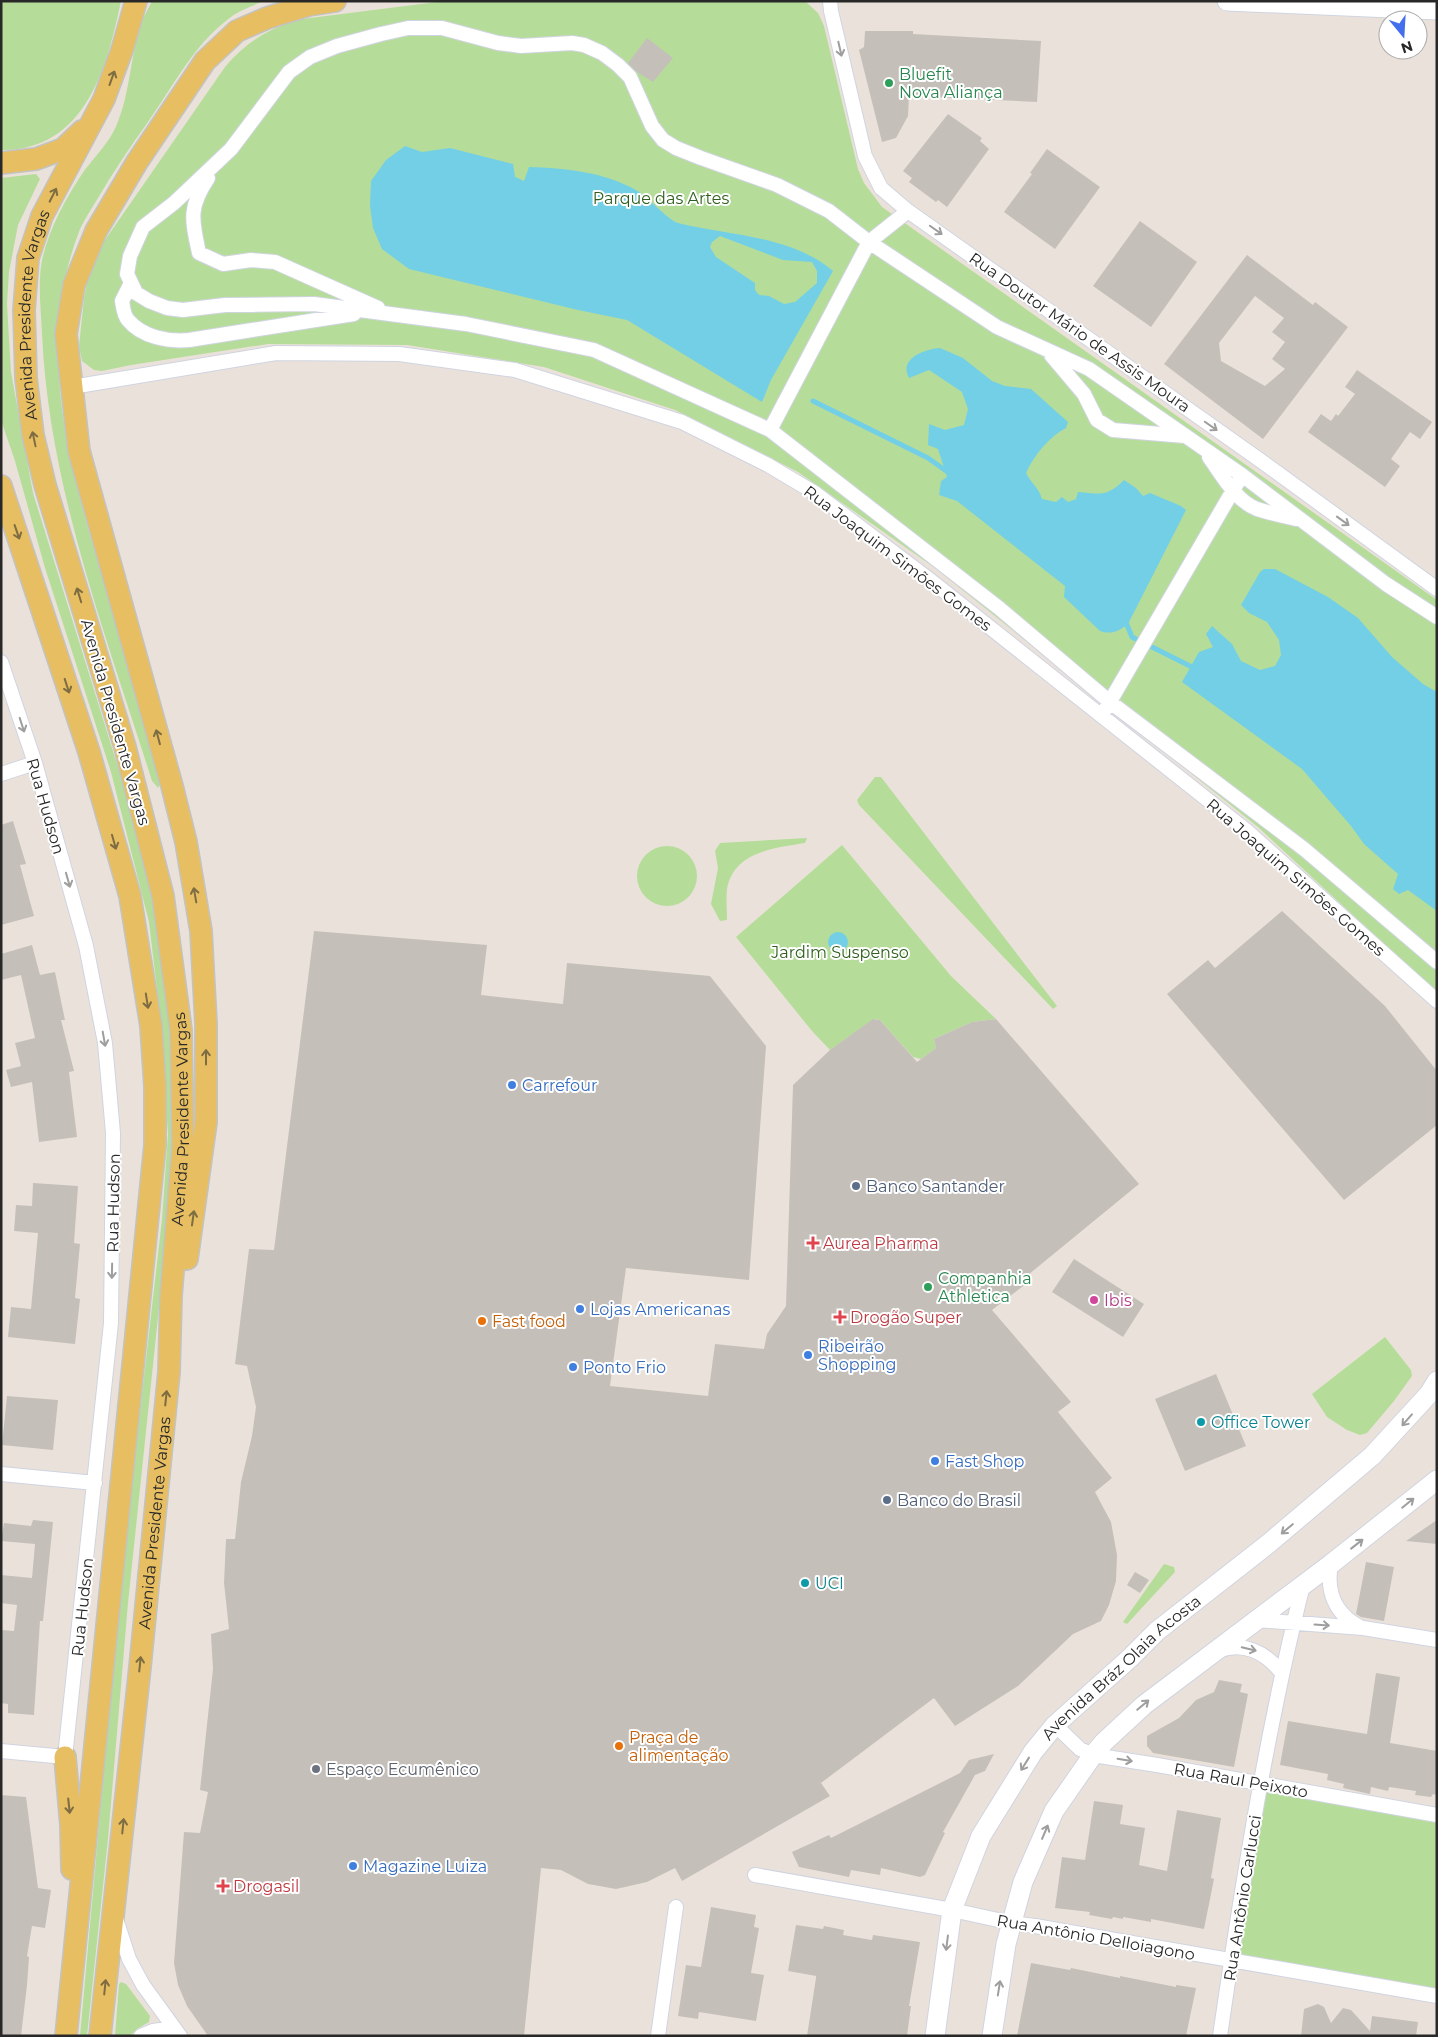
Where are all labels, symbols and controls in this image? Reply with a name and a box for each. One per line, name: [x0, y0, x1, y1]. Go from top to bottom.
north arrow: [1378, 10, 1428, 60]
text: N: [1399, 37, 1415, 58]
one-way arrow: [836, 40, 845, 56]
place label: Bluefit Nova Aliança: [899, 65, 1003, 102]
one-way arrow: [108, 71, 117, 87]
marker: Bluefit Nova Aliança: [883, 77, 895, 89]
one-way arrow: [49, 188, 58, 203]
park label: Parque das Artes: [593, 189, 729, 208]
street label: Avenida Presidente Vargas: [15, 206, 54, 421]
one-way arrow: [929, 225, 943, 235]
street label: Rua Doutor Mário de Assis Moura: [965, 248, 1194, 416]
one-way arrow: [1204, 421, 1218, 431]
one-way arrow: [29, 432, 38, 448]
street label: Rua Joaquim Simões Gomes: [800, 482, 995, 635]
one-way arrow: [1336, 516, 1350, 526]
one-way arrow: [13, 523, 22, 539]
one-way arrow: [74, 588, 83, 604]
street label: Avenida Presidente Vargas: [77, 617, 154, 827]
one-way arrow: [63, 678, 73, 694]
one-way arrow: [18, 716, 27, 732]
one-way arrow: [153, 729, 163, 745]
street label: Rua Hudson: [23, 756, 68, 856]
street label: Rua Joaquim Simões Gomes: [1203, 795, 1389, 960]
one-way arrow: [110, 833, 120, 849]
one-way arrow: [63, 872, 73, 888]
one-way arrow: [189, 887, 199, 903]
park label: Jardim Suspenso: [770, 943, 909, 962]
one-way arrow: [142, 992, 152, 1008]
street label: Avenida Presidente Vargas: [168, 1011, 193, 1226]
one-way arrow: [99, 1030, 109, 1046]
one-way arrow: [201, 1049, 211, 1066]
place label: Carrefour: [522, 1076, 597, 1095]
marker: Carrefour: [506, 1079, 518, 1091]
street label: Rua Hudson: [103, 1153, 124, 1253]
place label: Banco Santander: [866, 1177, 1005, 1196]
marker: Banco Santander: [850, 1180, 862, 1192]
one-way arrow: [188, 1211, 198, 1227]
place label: Aurea Pharma: [823, 1234, 939, 1253]
marker: Aurea Pharma: [807, 1237, 819, 1249]
one-way arrow: [107, 1262, 117, 1278]
place label: Companhia Athletica: [938, 1269, 1032, 1306]
marker: Companhia Athletica: [922, 1281, 934, 1293]
place label: Ibis: [1104, 1291, 1132, 1310]
marker: Ibis: [1088, 1294, 1100, 1306]
place label: Lojas Americanas: [590, 1300, 731, 1319]
marker: Lojas Americanas: [574, 1303, 586, 1315]
place label: Drogão Super: [850, 1308, 962, 1327]
marker: Drogão Super: [834, 1311, 846, 1323]
place label: Fast food: [492, 1312, 566, 1331]
marker: Fast food: [476, 1315, 488, 1327]
place label: Ribeirão Shopping: [818, 1337, 896, 1374]
marker: Ribeirão Shopping: [802, 1349, 814, 1361]
place label: Ponto Frio: [583, 1358, 666, 1377]
marker: Ponto Frio: [567, 1361, 579, 1373]
one-way arrow: [161, 1390, 171, 1406]
place label: Office Tower: [1211, 1413, 1310, 1432]
one-way arrow: [1401, 1413, 1413, 1426]
street label: Avenida Presidente Vargas: [135, 1415, 175, 1630]
marker: Office Tower: [1195, 1416, 1207, 1428]
place label: Fast Shop: [945, 1452, 1024, 1471]
marker: Fast Shop: [929, 1455, 941, 1467]
place label: Banco do Brasil: [897, 1491, 1021, 1510]
marker: Banco do Brasil: [881, 1494, 893, 1506]
one-way arrow: [1401, 1498, 1414, 1509]
one-way arrow: [1281, 1523, 1294, 1534]
one-way arrow: [1350, 1539, 1364, 1549]
street label: Rua Hudson: [68, 1557, 97, 1657]
place label: UCI: [815, 1574, 844, 1593]
marker: UCI: [799, 1577, 811, 1589]
street label: Avenida Bráz Olaia Acosta: [1038, 1591, 1205, 1744]
one-way arrow: [1313, 1620, 1329, 1630]
one-way arrow: [1241, 1645, 1257, 1655]
one-way arrow: [136, 1657, 145, 1673]
one-way arrow: [1137, 1700, 1150, 1711]
place label: Praça de alimentação: [629, 1728, 729, 1765]
marker: Praça de alimentação: [613, 1740, 625, 1752]
one-way arrow: [1116, 1755, 1132, 1765]
one-way arrow: [1020, 1757, 1030, 1771]
street label: Rua Raul Peixoto: [1172, 1759, 1309, 1802]
place label: Espaço Ecumênico: [326, 1760, 479, 1779]
marker: Espaço Ecumênico: [310, 1763, 322, 1775]
one-way arrow: [65, 1797, 74, 1813]
street label: Rua Antônio Carlucci: [1220, 1814, 1265, 1982]
one-way arrow: [118, 1818, 128, 1834]
one-way arrow: [1040, 1825, 1050, 1840]
place label: Magazine Luiza: [363, 1857, 487, 1876]
marker: Magazine Luiza: [347, 1860, 359, 1872]
place label: Drogasil: [233, 1877, 299, 1896]
marker: Drogasil: [217, 1880, 229, 1892]
street label: Rua Antônio Delloiagono: [995, 1911, 1196, 1964]
one-way arrow: [942, 1935, 952, 1951]
one-way arrow: [100, 1980, 110, 1996]
one-way arrow: [995, 1980, 1005, 1996]

